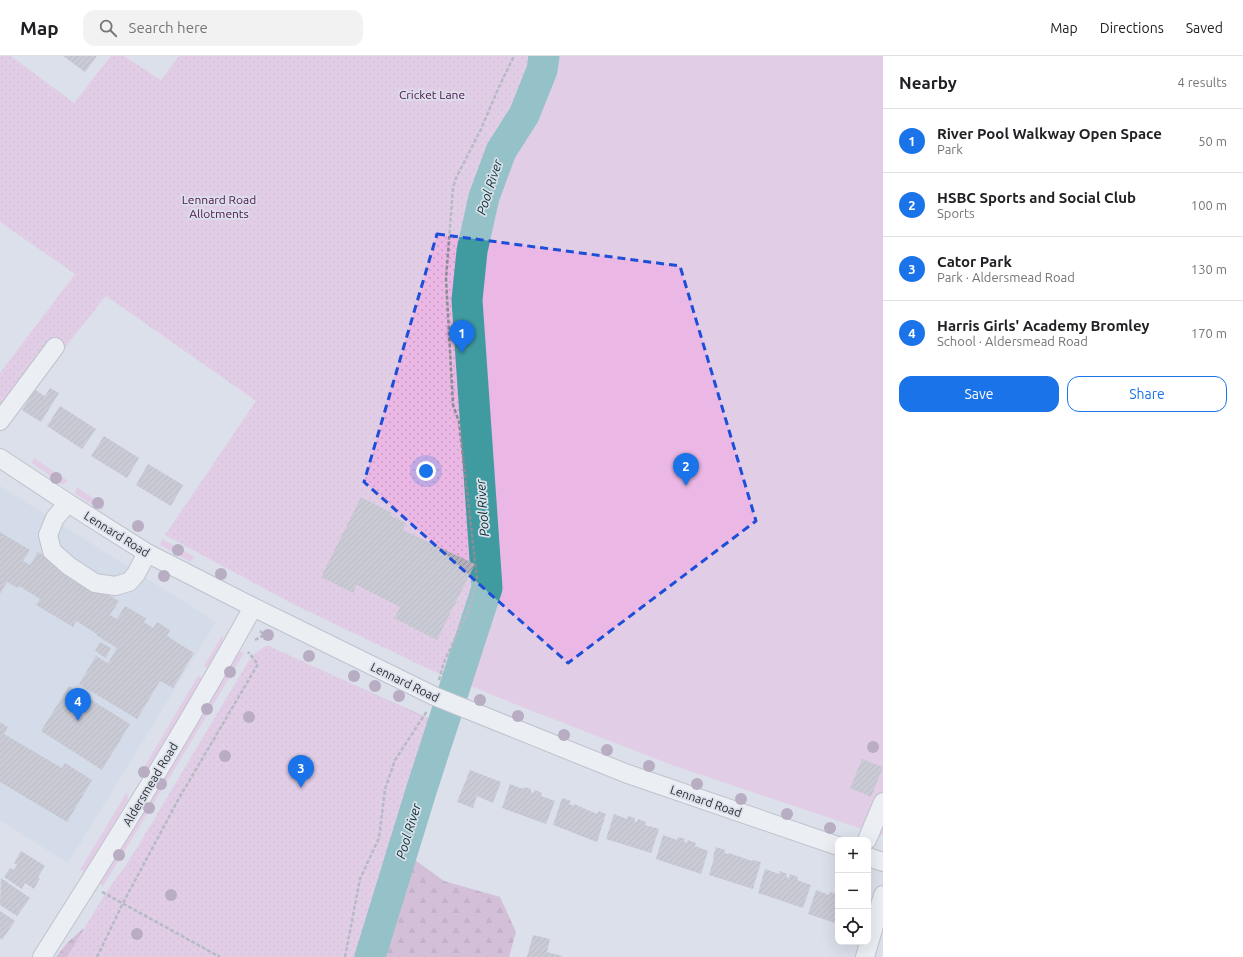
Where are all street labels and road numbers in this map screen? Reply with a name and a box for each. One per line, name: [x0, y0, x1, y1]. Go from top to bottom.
street label: Lennard Road: [82, 509, 152, 559]
street label: Lennard Road: [369, 660, 441, 704]
street label: Aldersmead Road: [120, 740, 180, 828]
street label: Lennard Road: [669, 783, 743, 819]

